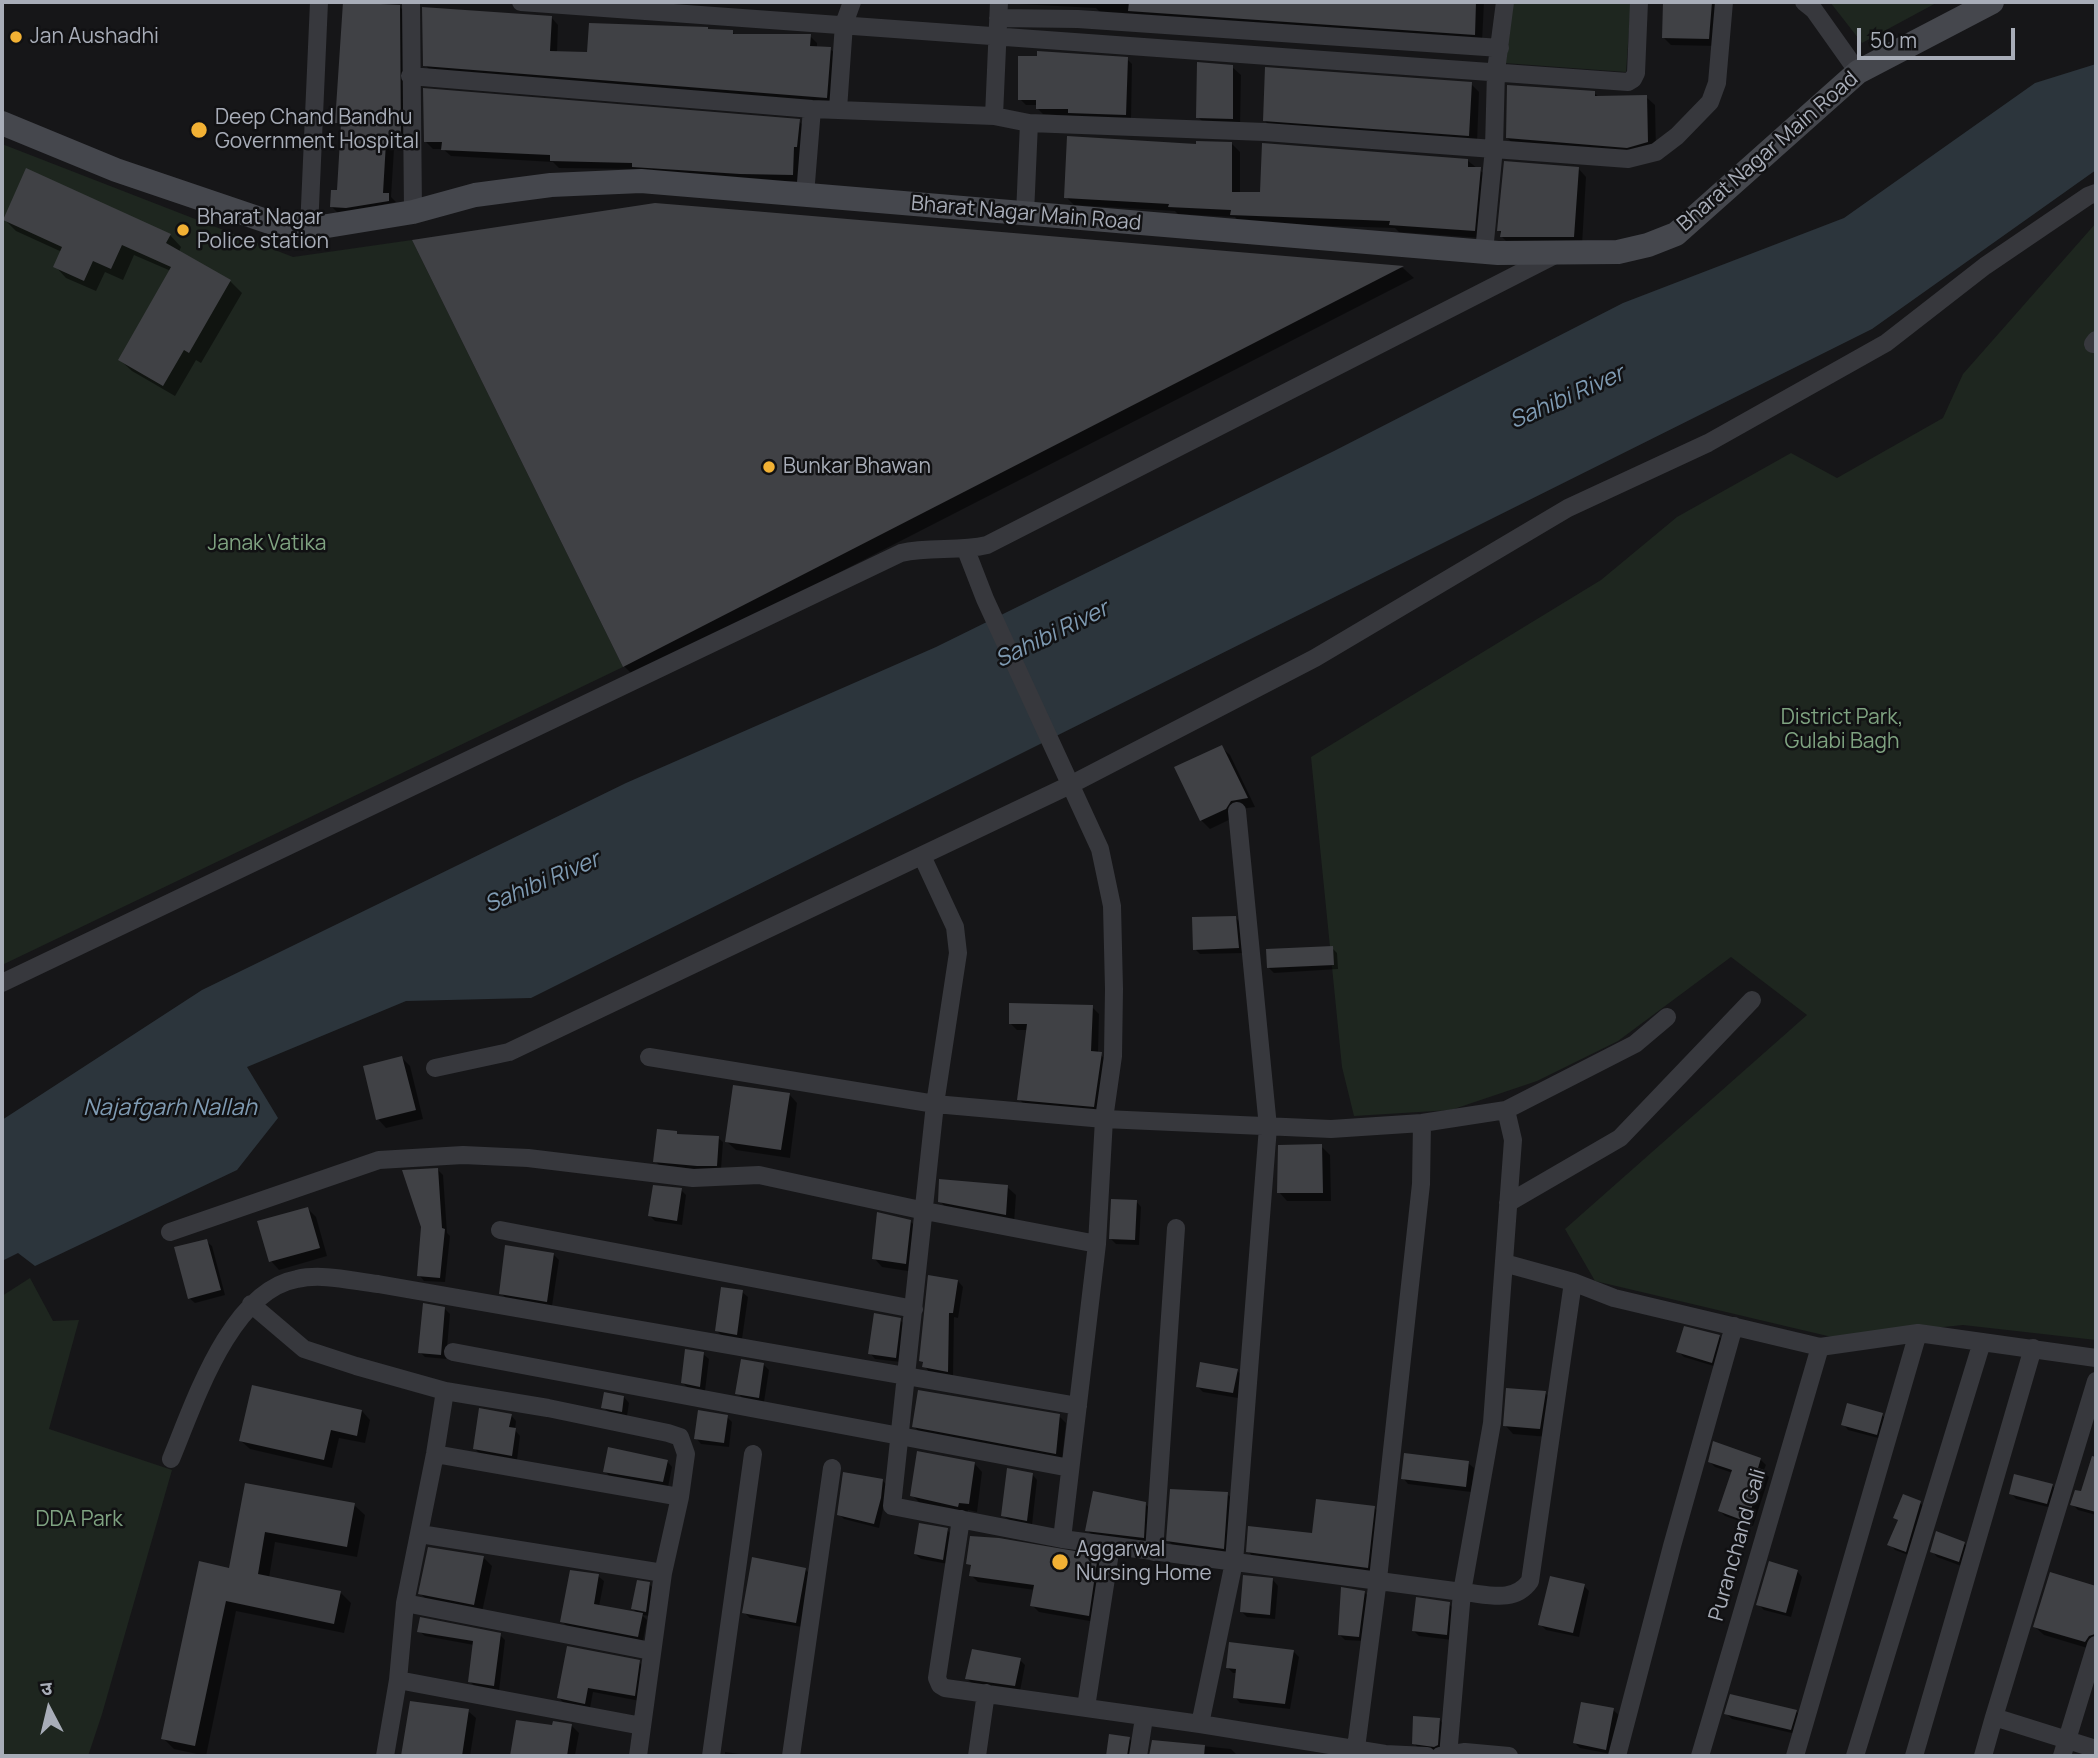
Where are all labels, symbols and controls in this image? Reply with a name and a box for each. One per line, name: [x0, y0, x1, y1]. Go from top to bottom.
scale bar: [1860, 14, 2018, 58]
place label: Jan Aushadhi: [30, 24, 159, 50]
text: 50 m: [1870, 26, 1917, 54]
marker: Jan Aushadhi: [8, 29, 24, 45]
street label: Bharat Nagar Main Road: [1673, 67, 1863, 237]
place label: Deep Chand Bandhu Government Hospital: [215, 105, 419, 155]
marker: Deep Chand Bandhu Government Hospital: [189, 120, 209, 140]
street label: Bharat Nagar Main Road: [910, 191, 1142, 237]
place label: Bharat Nagar Police station: [197, 205, 329, 255]
marker: Bharat Nagar Police station: [175, 222, 191, 238]
water label: Sahibi River: [1505, 360, 1629, 436]
place label: Bunkar Bhawan: [783, 454, 931, 480]
marker: Bunkar Bhawan: [761, 459, 777, 475]
park label: Janak Vatika: [208, 531, 326, 557]
water label: Sahibi River: [991, 596, 1113, 674]
park label: District Park, Gulabi Bagh: [1781, 705, 1903, 755]
water label: Sahibi River: [480, 846, 604, 920]
water label: Najafgarh Nallah: [83, 1095, 257, 1123]
street label: Puranchand Gali: [1704, 1466, 1772, 1624]
park label: DDA Park: [35, 1507, 123, 1533]
place label: Aggarwal Nursing Home: [1076, 1537, 1212, 1587]
marker: Aggarwal Nursing Home: [1050, 1552, 1070, 1572]
north arrow: [14, 1674, 84, 1744]
text: उ: [39, 1675, 54, 1702]

